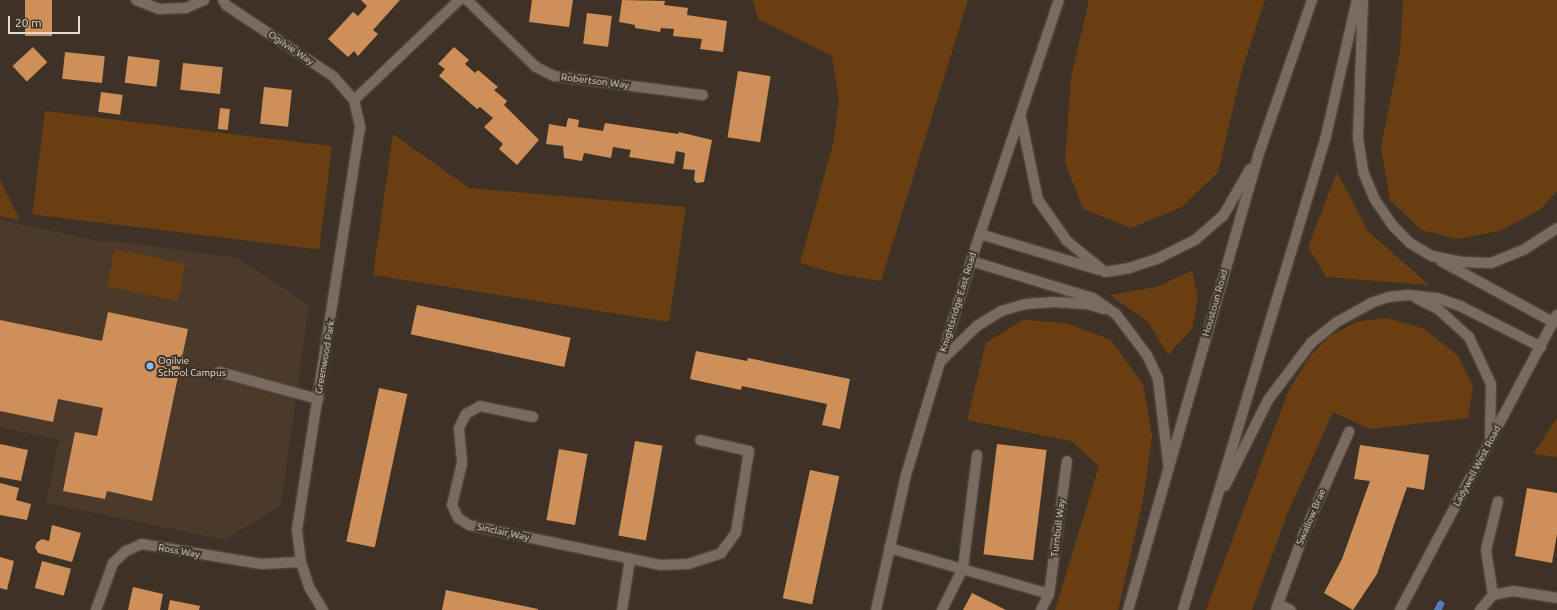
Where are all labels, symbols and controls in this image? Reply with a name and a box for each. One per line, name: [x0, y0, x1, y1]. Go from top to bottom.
scale bar: [10, 8, 82, 34]
text: 20 m: [15, 16, 42, 29]
street label: Ogilvie Way: [266, 28, 316, 68]
street label: Robertson Way: [560, 71, 630, 91]
street label: Knightsridge East Road: [937, 251, 979, 353]
street label: Houstoun Road: [1200, 268, 1230, 338]
street label: Greenwood Park: [313, 319, 337, 395]
place label: Ogilvie School Campus: [158, 354, 226, 378]
marker: Ogilvie School Campus: [145, 361, 155, 371]
street label: Ladywell West Road: [1451, 423, 1503, 509]
street label: Swallow Brae: [1294, 487, 1328, 547]
street label: Turnbull Way: [1048, 498, 1068, 558]
street label: Sinclair Way: [476, 521, 530, 543]
street label: Ross Way: [157, 541, 201, 561]

